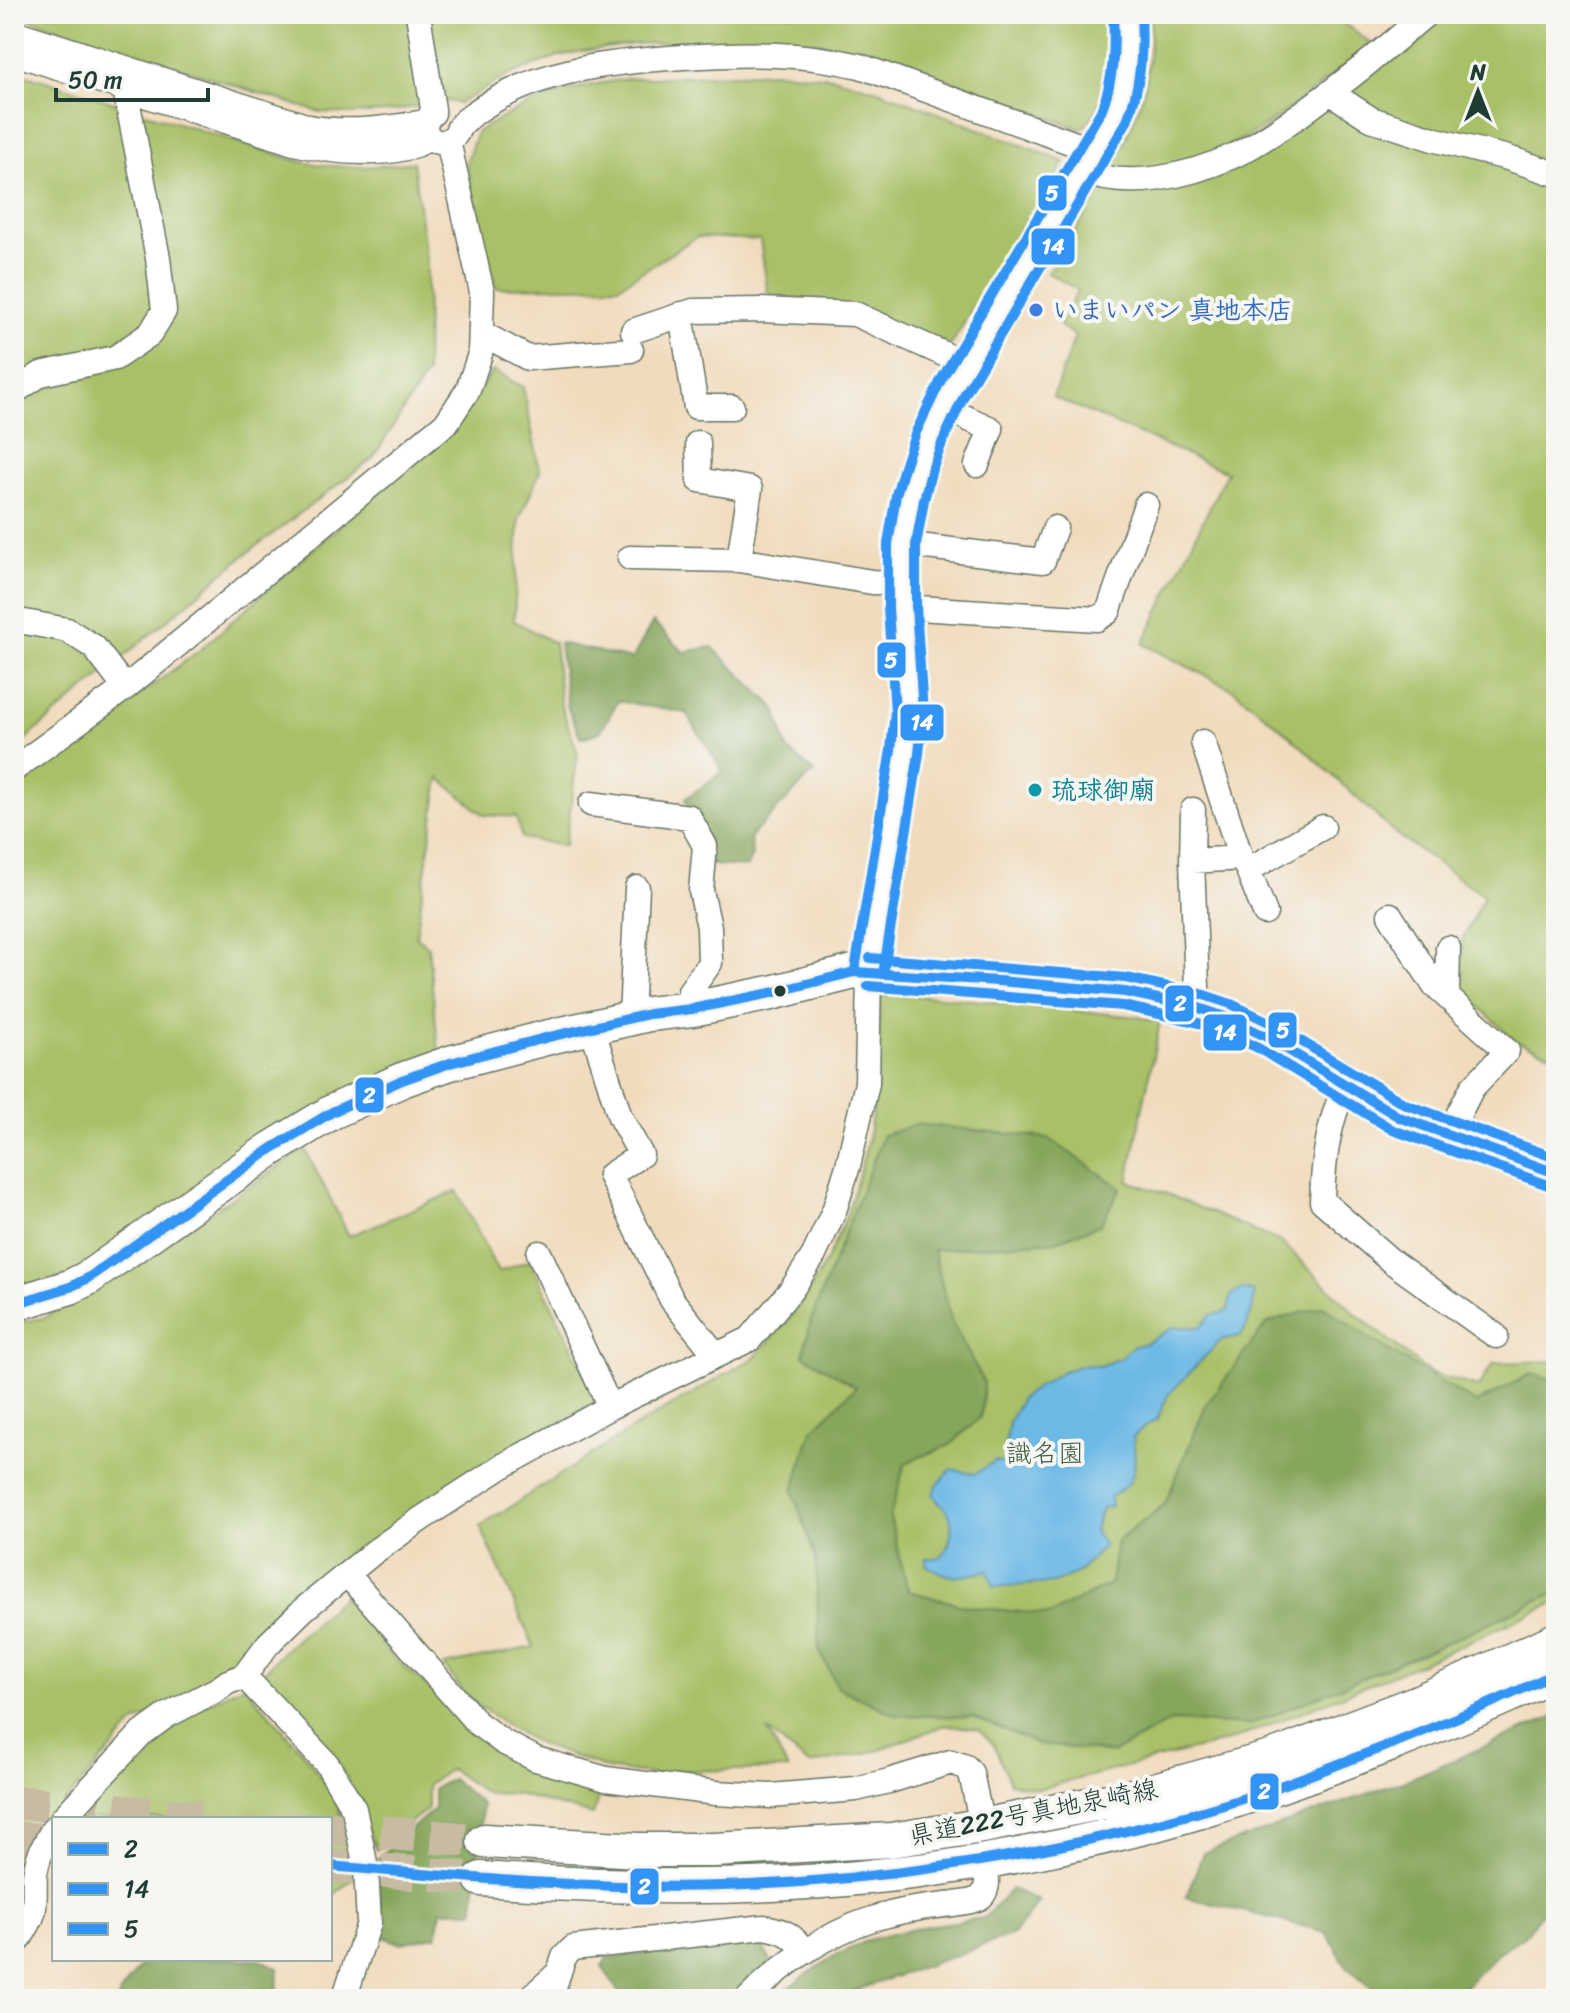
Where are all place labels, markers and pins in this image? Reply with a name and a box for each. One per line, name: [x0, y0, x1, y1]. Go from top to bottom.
place label: いまいパン 真地本店: [1052, 287, 1293, 333]
marker: いまいパン 真地本店: [1027, 301, 1045, 319]
place label: 琉球御廟: [1051, 767, 1155, 813]
marker: 琉球御廟: [1026, 781, 1044, 799]
unlabelled marker: [772, 983, 788, 999]

